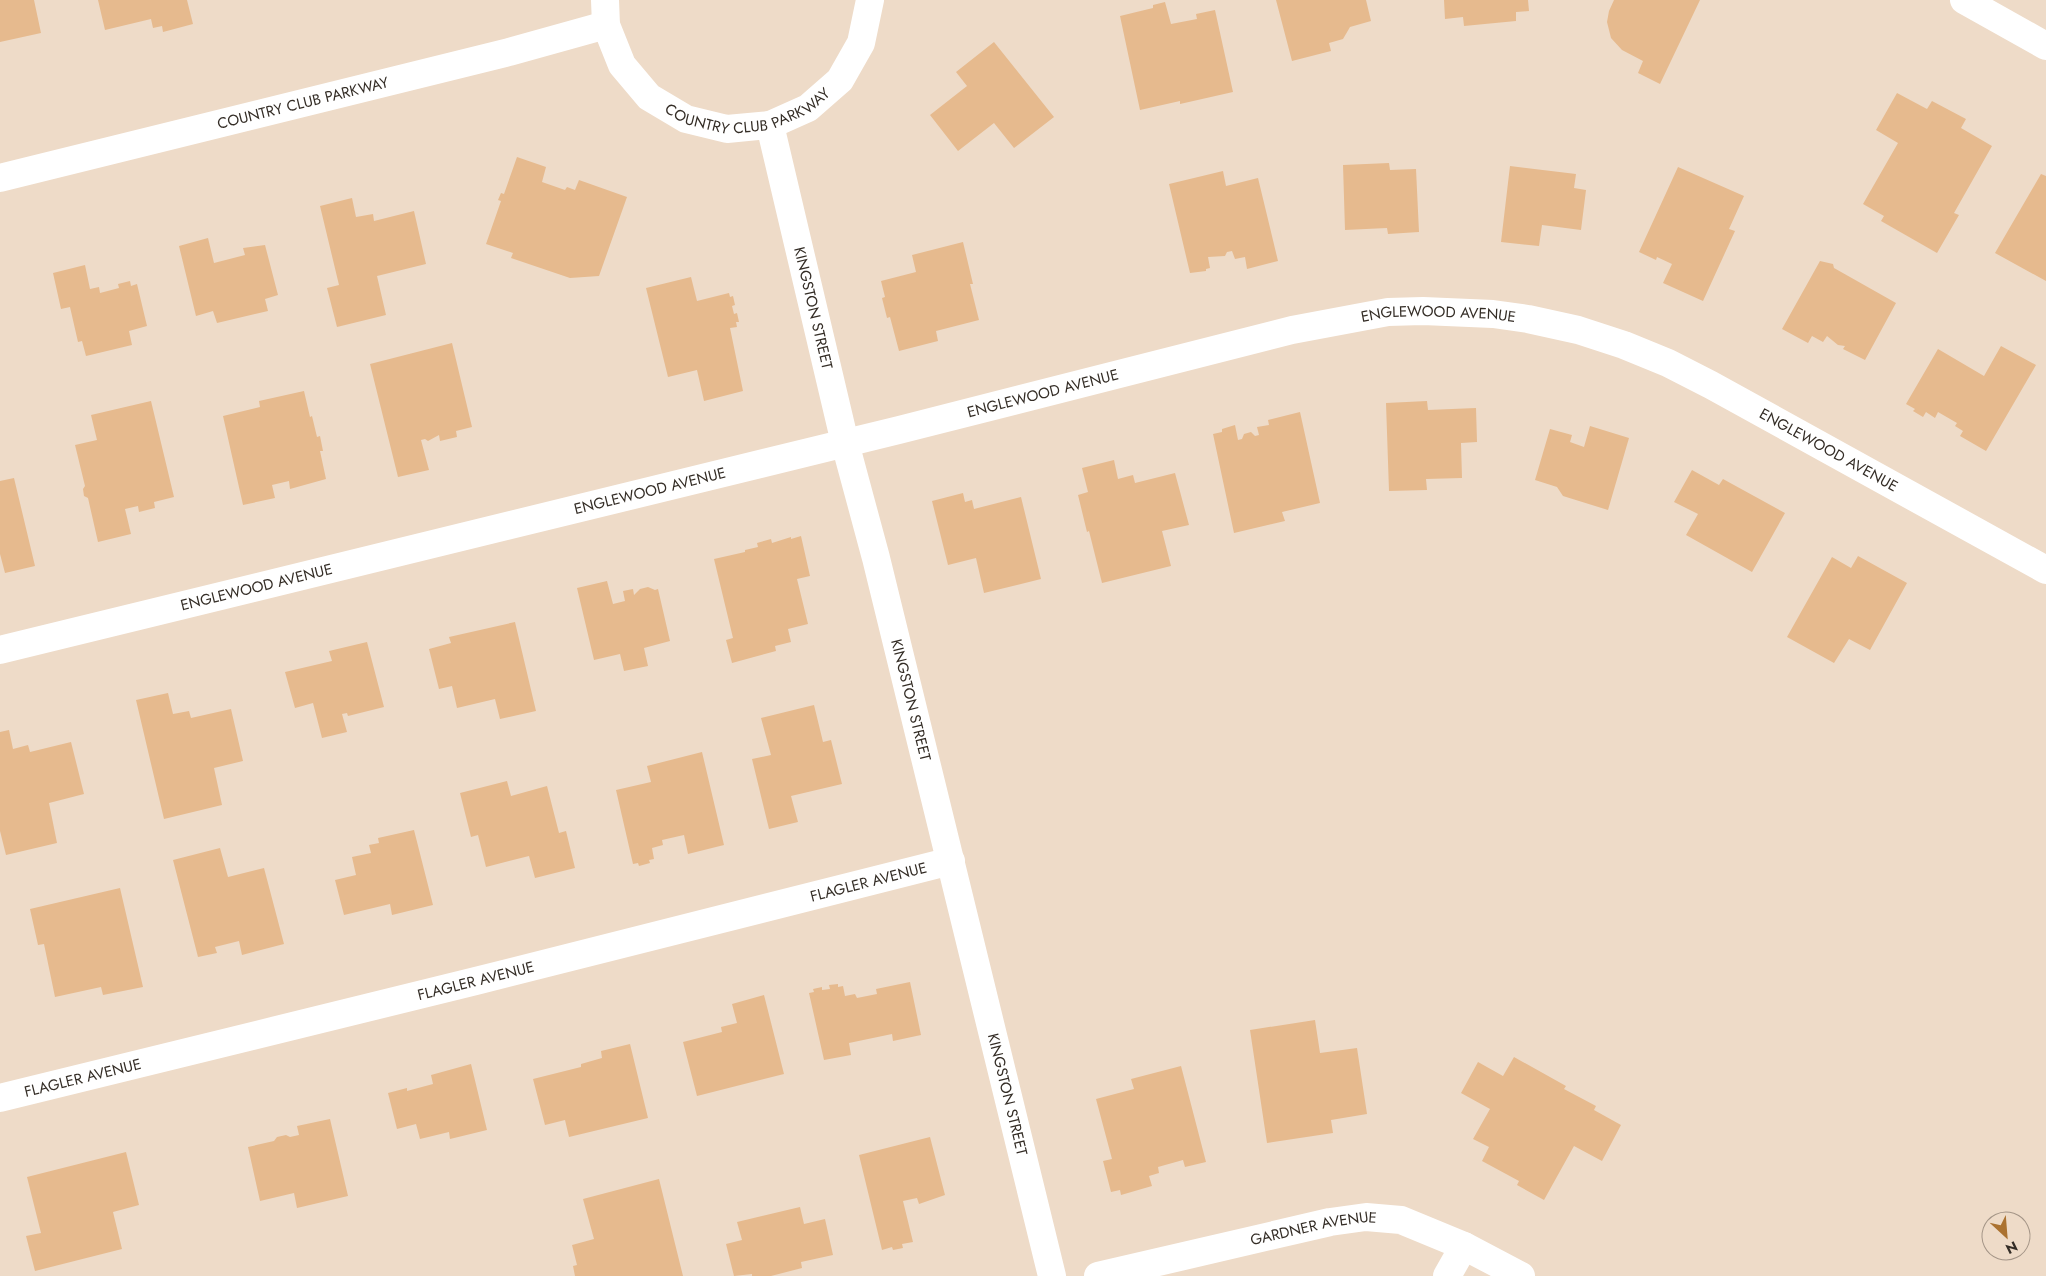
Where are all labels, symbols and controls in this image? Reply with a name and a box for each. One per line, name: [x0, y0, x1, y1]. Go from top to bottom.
street label: COUNTRY CLUB PARKWAY: [215, 71, 391, 135]
street label: COUNTRY CLUB PARKWAY: [661, 82, 835, 140]
street label: KINGSTON STREET: [788, 245, 838, 371]
street label: ENGLEWOOD AVENUE: [1359, 300, 1517, 328]
street label: ENGLEWOOD AVENUE: [965, 364, 1121, 423]
street label: ENGLEWOOD AVENUE: [1755, 403, 1902, 497]
street label: ENGLEWOOD AVENUE: [572, 462, 728, 520]
street label: ENGLEWOOD AVENUE: [178, 558, 335, 616]
street label: KINGSTON STREET: [885, 637, 936, 763]
street label: FLAGLER AVENUE: [808, 857, 929, 907]
street label: FLAGLER AVENUE: [415, 956, 536, 1006]
street label: KINGSTON STREET: [982, 1031, 1033, 1158]
street label: FLAGLER AVENUE: [22, 1053, 143, 1103]
street label: GARDNER AVENUE: [1248, 1206, 1378, 1251]
north arrow: [1981, 1211, 2031, 1261]
text: N: [2002, 1236, 2021, 1259]

